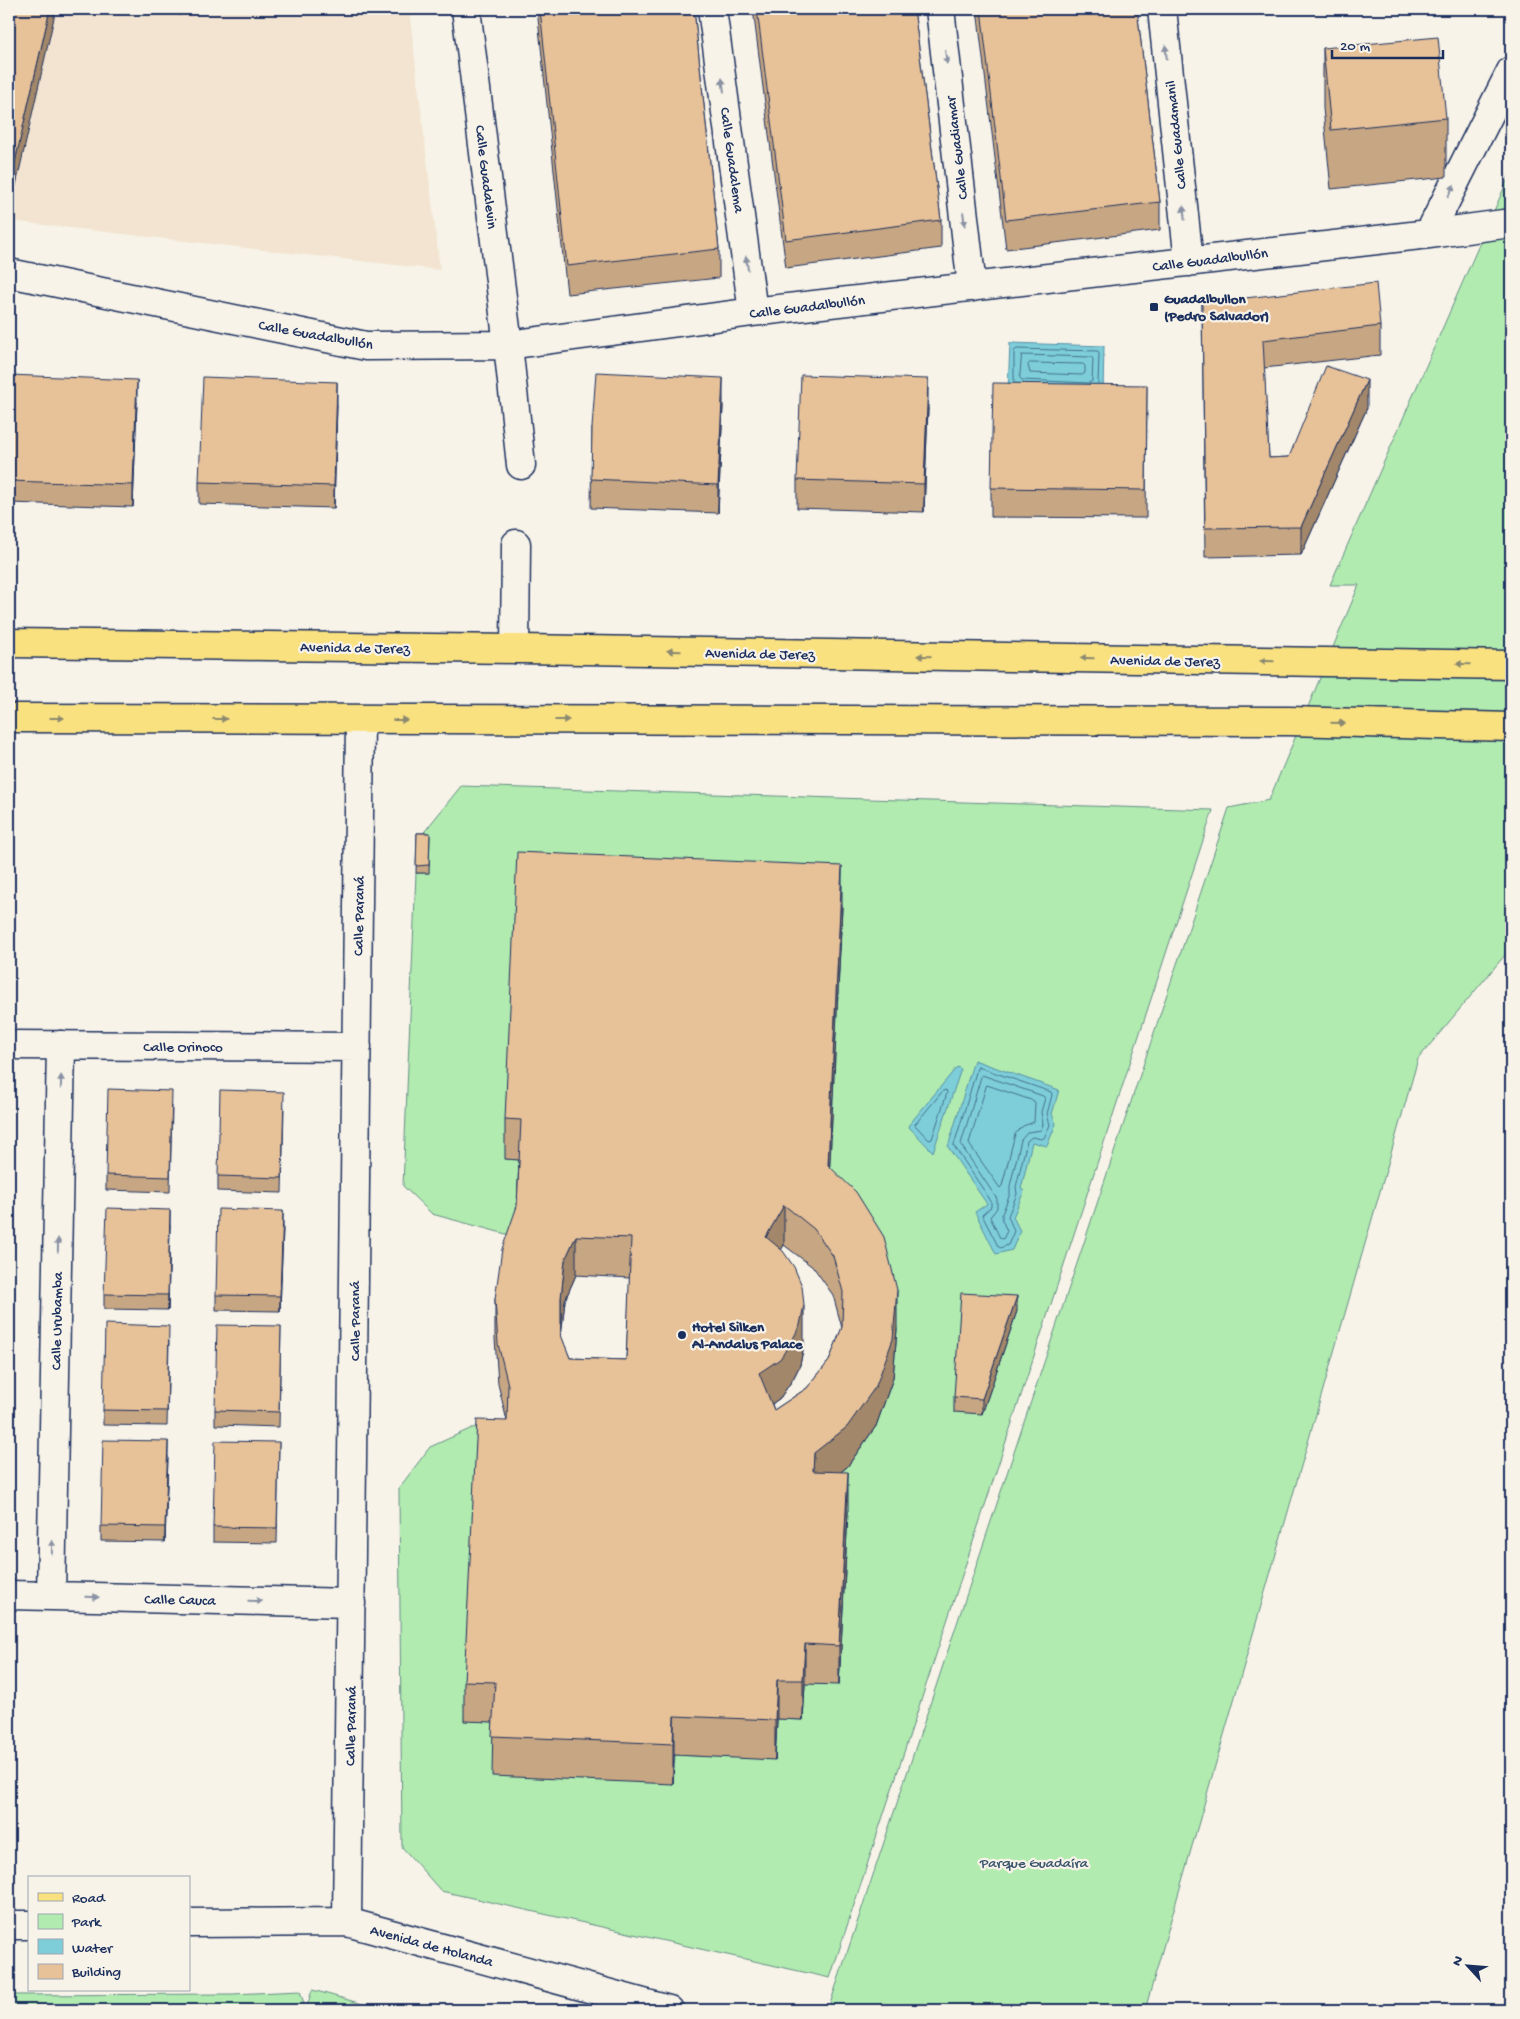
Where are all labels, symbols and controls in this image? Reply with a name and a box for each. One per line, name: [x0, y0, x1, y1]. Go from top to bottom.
scale bar: [1332, 28, 1444, 60]
text: 20 m: [1340, 38, 1370, 56]
one-way arrow: [1162, 43, 1170, 59]
one-way arrow: [942, 49, 950, 65]
one-way arrow: [718, 77, 726, 93]
street label: Calle Guadamanil: [1162, 80, 1192, 190]
street label: Calle Guadiamar: [943, 93, 973, 200]
street label: Calle Guadalema: [715, 106, 747, 215]
street label: Calle Guadalevin: [470, 124, 500, 230]
one-way arrow: [1447, 183, 1455, 198]
one-way arrow: [1180, 205, 1188, 221]
one-way arrow: [960, 211, 968, 227]
street label: Calle Guadalbullón: [1152, 245, 1269, 277]
one-way arrow: [743, 255, 751, 271]
place label: Guadalbullon (Pedro Salvador): [1164, 291, 1269, 326]
street label: Calle Guadalbullón: [749, 292, 866, 324]
marker: Guadalbullon (Pedro Salvador): [1148, 301, 1160, 313]
street label: Calle Guadalbullón: [257, 317, 374, 355]
street label: Avenida de Jerez: [300, 639, 410, 659]
street label: Avenida de Jerez: [705, 645, 815, 665]
one-way arrow: [666, 647, 682, 655]
one-way arrow: [916, 651, 932, 659]
street label: Avenida de Jerez: [1110, 652, 1220, 672]
one-way arrow: [1079, 654, 1095, 662]
one-way arrow: [1258, 657, 1274, 665]
one-way arrow: [1454, 660, 1470, 668]
one-way arrow: [50, 714, 66, 722]
one-way arrow: [212, 715, 228, 723]
one-way arrow: [392, 716, 408, 724]
one-way arrow: [555, 716, 571, 724]
one-way arrow: [1330, 719, 1346, 727]
street label: Calle Paraná: [350, 875, 370, 956]
street label: Calle Orinoco: [143, 1039, 223, 1057]
one-way arrow: [57, 1074, 65, 1090]
one-way arrow: [54, 1237, 62, 1253]
street label: Calle Urubamba: [48, 1271, 68, 1370]
street label: Calle Paraná: [347, 1280, 365, 1361]
place label: Hotel Silken Al-Andalus Palace: [691, 1319, 804, 1354]
marker: Hotel Silken Al-Andalus Palace: [676, 1329, 688, 1341]
one-way arrow: [48, 1539, 56, 1555]
street label: Calle Cauca: [144, 1591, 216, 1611]
one-way arrow: [85, 1593, 101, 1601]
one-way arrow: [247, 1597, 263, 1605]
street label: Calle Paraná: [342, 1685, 362, 1766]
park label: Parque Guadaíra: [979, 1855, 1089, 1873]
legend: [28, 1876, 190, 1992]
text: Road: [72, 1890, 106, 1908]
text: Park: [71, 1914, 102, 1932]
street label: Avenida de Holanda: [368, 1922, 496, 1972]
text: Water: [72, 1940, 114, 1958]
north arrow: [1442, 1942, 1492, 1992]
text: N: [1449, 1954, 1468, 1969]
text: Building: [71, 1964, 121, 1982]

